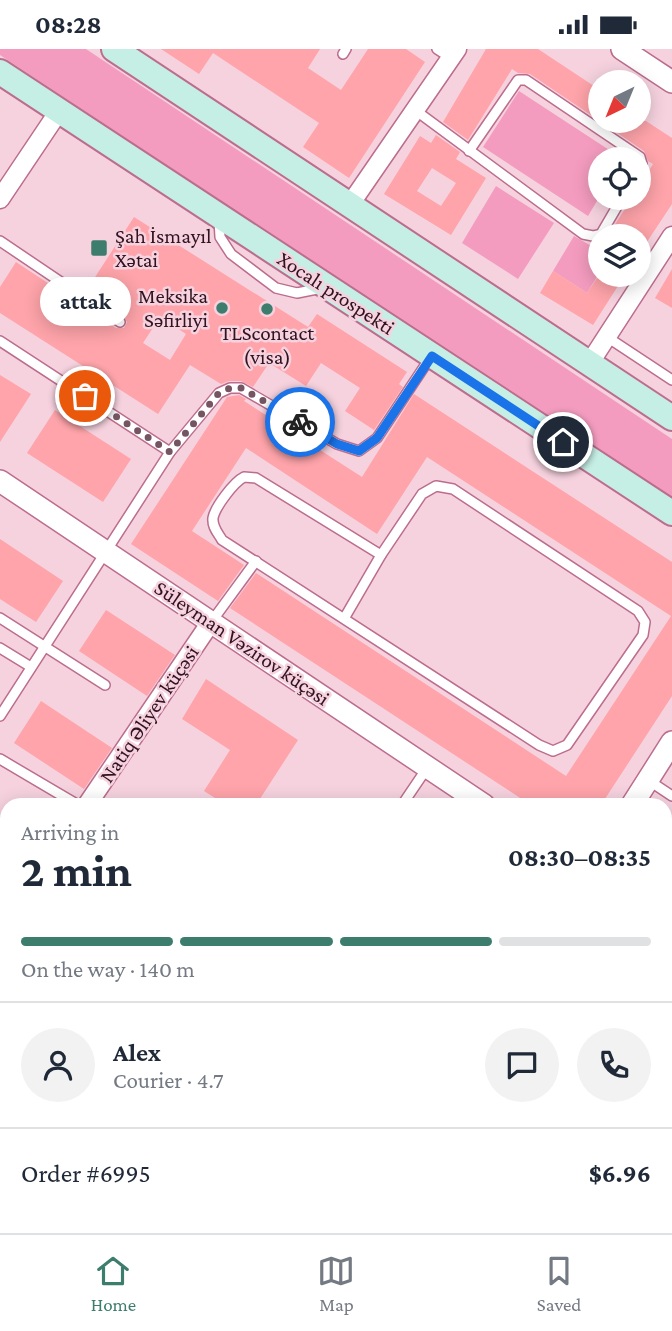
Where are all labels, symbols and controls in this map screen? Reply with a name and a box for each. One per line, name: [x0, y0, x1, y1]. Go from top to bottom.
text: 08:28: [35, 10, 102, 39]
north arrow: [588, 70, 651, 133]
map controls: [588, 70, 651, 287]
button: locate: [588, 147, 651, 210]
place label: Şah İsmayıl Xətai: [115, 224, 212, 272]
button: layers: [588, 224, 651, 287]
marker: Şah İsmayıl Xətai: [89, 238, 109, 258]
street label: Xocalı prospekti: [273, 246, 399, 340]
callout: attak: [40, 277, 130, 326]
place label: Meksika Səfirliyi: [138, 284, 208, 332]
text: attak: [60, 288, 111, 314]
marker: Meksika Səfirliyi: [214, 300, 230, 316]
marker: TLScontact (visa): [259, 301, 275, 317]
place label: TLScontact (visa): [220, 321, 315, 369]
pin: [55, 366, 115, 426]
icon: bag: [66, 377, 104, 415]
courier: [265, 387, 335, 457]
icon: bike: [281, 403, 319, 441]
pin: [533, 412, 593, 472]
icon: home: [544, 423, 582, 461]
street label: Süleyman Vəzirov küçəsi: [150, 576, 334, 711]
street label: Natiq Əliyev küçəsi: [94, 641, 204, 787]
text: Arriving in: [21, 819, 119, 845]
text: 08:30–08:35: [508, 843, 651, 872]
text: 2 min: [21, 845, 132, 896]
text: On the way · 140 m: [21, 956, 195, 982]
button: person: [21, 1028, 95, 1102]
button: chat: [485, 1028, 559, 1102]
button: phone: [577, 1028, 651, 1102]
text: Alex: [113, 1038, 161, 1067]
text: Courier · 4.7: [113, 1067, 224, 1093]
text: Order #6995: [21, 1159, 151, 1188]
text: $6.96: [589, 1159, 651, 1188]
tab: Home: [91, 1252, 136, 1315]
tab: Map: [317, 1252, 355, 1315]
tab: Saved: [537, 1252, 581, 1315]

